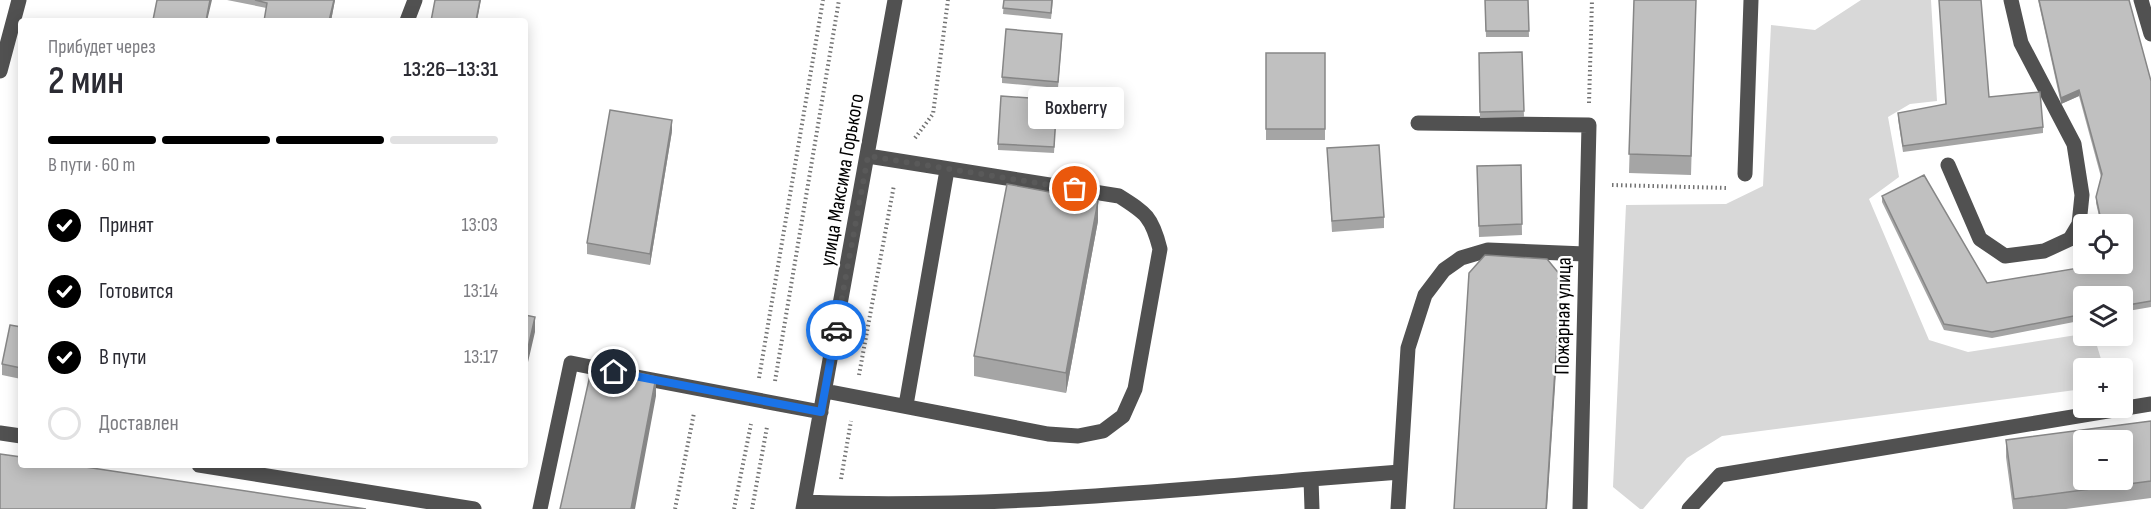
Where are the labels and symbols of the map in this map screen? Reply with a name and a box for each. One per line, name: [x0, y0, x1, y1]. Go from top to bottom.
callout: Boxberry: [1027, 87, 1123, 129]
street label: улица Максима Горького: [815, 92, 869, 268]
pin: [1049, 163, 1100, 214]
street label: Пожарная улица: [1549, 257, 1577, 375]
courier: [806, 300, 866, 360]
pin: [588, 346, 639, 397]

